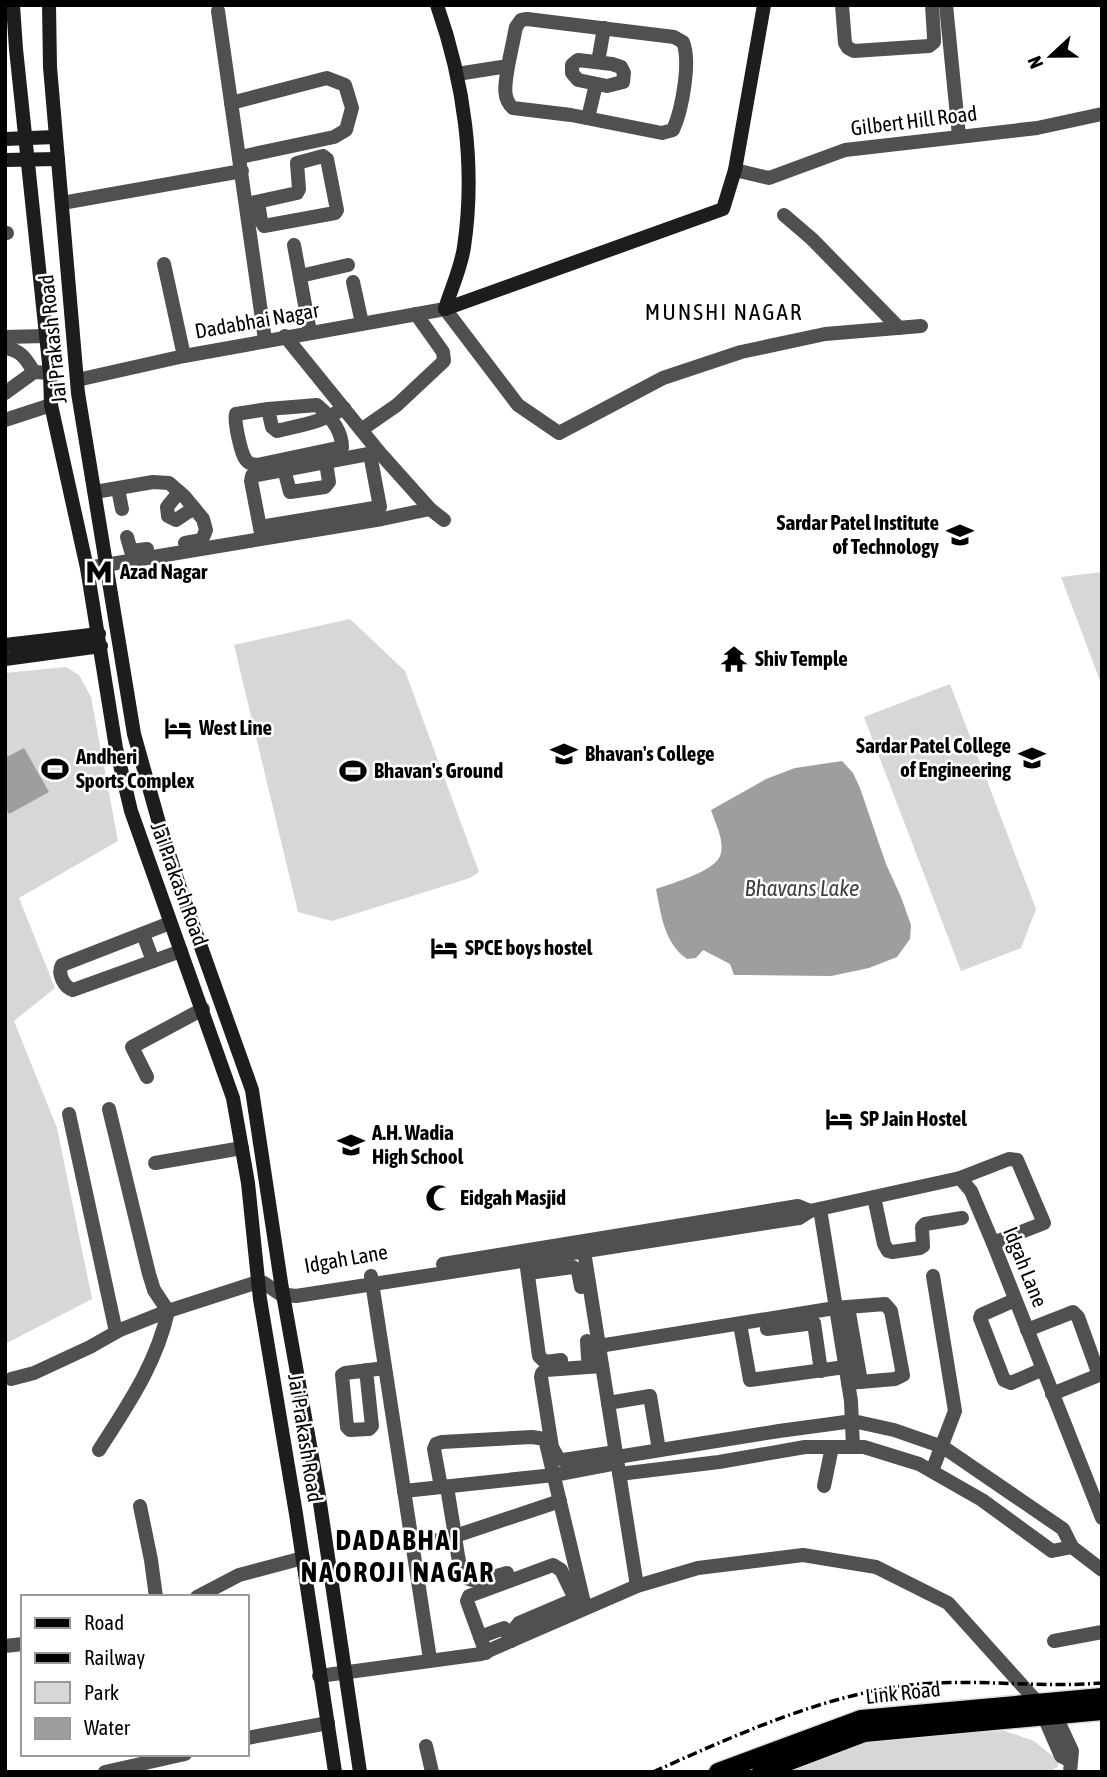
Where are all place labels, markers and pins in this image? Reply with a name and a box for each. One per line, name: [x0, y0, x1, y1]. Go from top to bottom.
place label: Sardar Patel Institute of Technology: [777, 510, 939, 558]
school or university icon: Sardar Patel Institute of Technology: [945, 520, 975, 550]
metro station icon: Azad Nagar: [84, 557, 114, 587]
place label: Azad Nagar: [119, 559, 208, 583]
temple icon: Shiv Temple: [719, 644, 749, 674]
place label: Shiv Temple: [755, 646, 848, 670]
hotel icon: West Line: [163, 713, 193, 743]
place label: West Line: [198, 715, 272, 739]
place label: Sardar Patel College of Engineering: [856, 733, 1012, 781]
school or university icon: Bhavan's College: [549, 739, 579, 769]
place label: Bhavan's College: [585, 741, 715, 765]
school or university icon: Sardar Patel College of Engineering: [1017, 743, 1047, 773]
place label: Andheri Sports Complex: [75, 744, 195, 792]
sports icon: Andheri Sports Complex: [40, 754, 70, 784]
sports icon: Bhavan's Ground: [338, 756, 368, 786]
place label: Bhavan's Ground: [374, 758, 503, 782]
hotel icon: SPCE boys hostel: [429, 933, 459, 963]
place label: SPCE boys hostel: [465, 935, 593, 959]
hotel icon: SP Jain Hostel: [824, 1104, 854, 1134]
place label: SP Jain Hostel: [860, 1106, 967, 1130]
place label: A.H. Wadia High School: [371, 1120, 464, 1168]
school or university icon: A.H. Wadia High School: [336, 1130, 366, 1160]
mosque icon: Eidgah Masjid: [424, 1183, 454, 1213]
place label: Eidgah Masjid: [460, 1185, 566, 1209]

